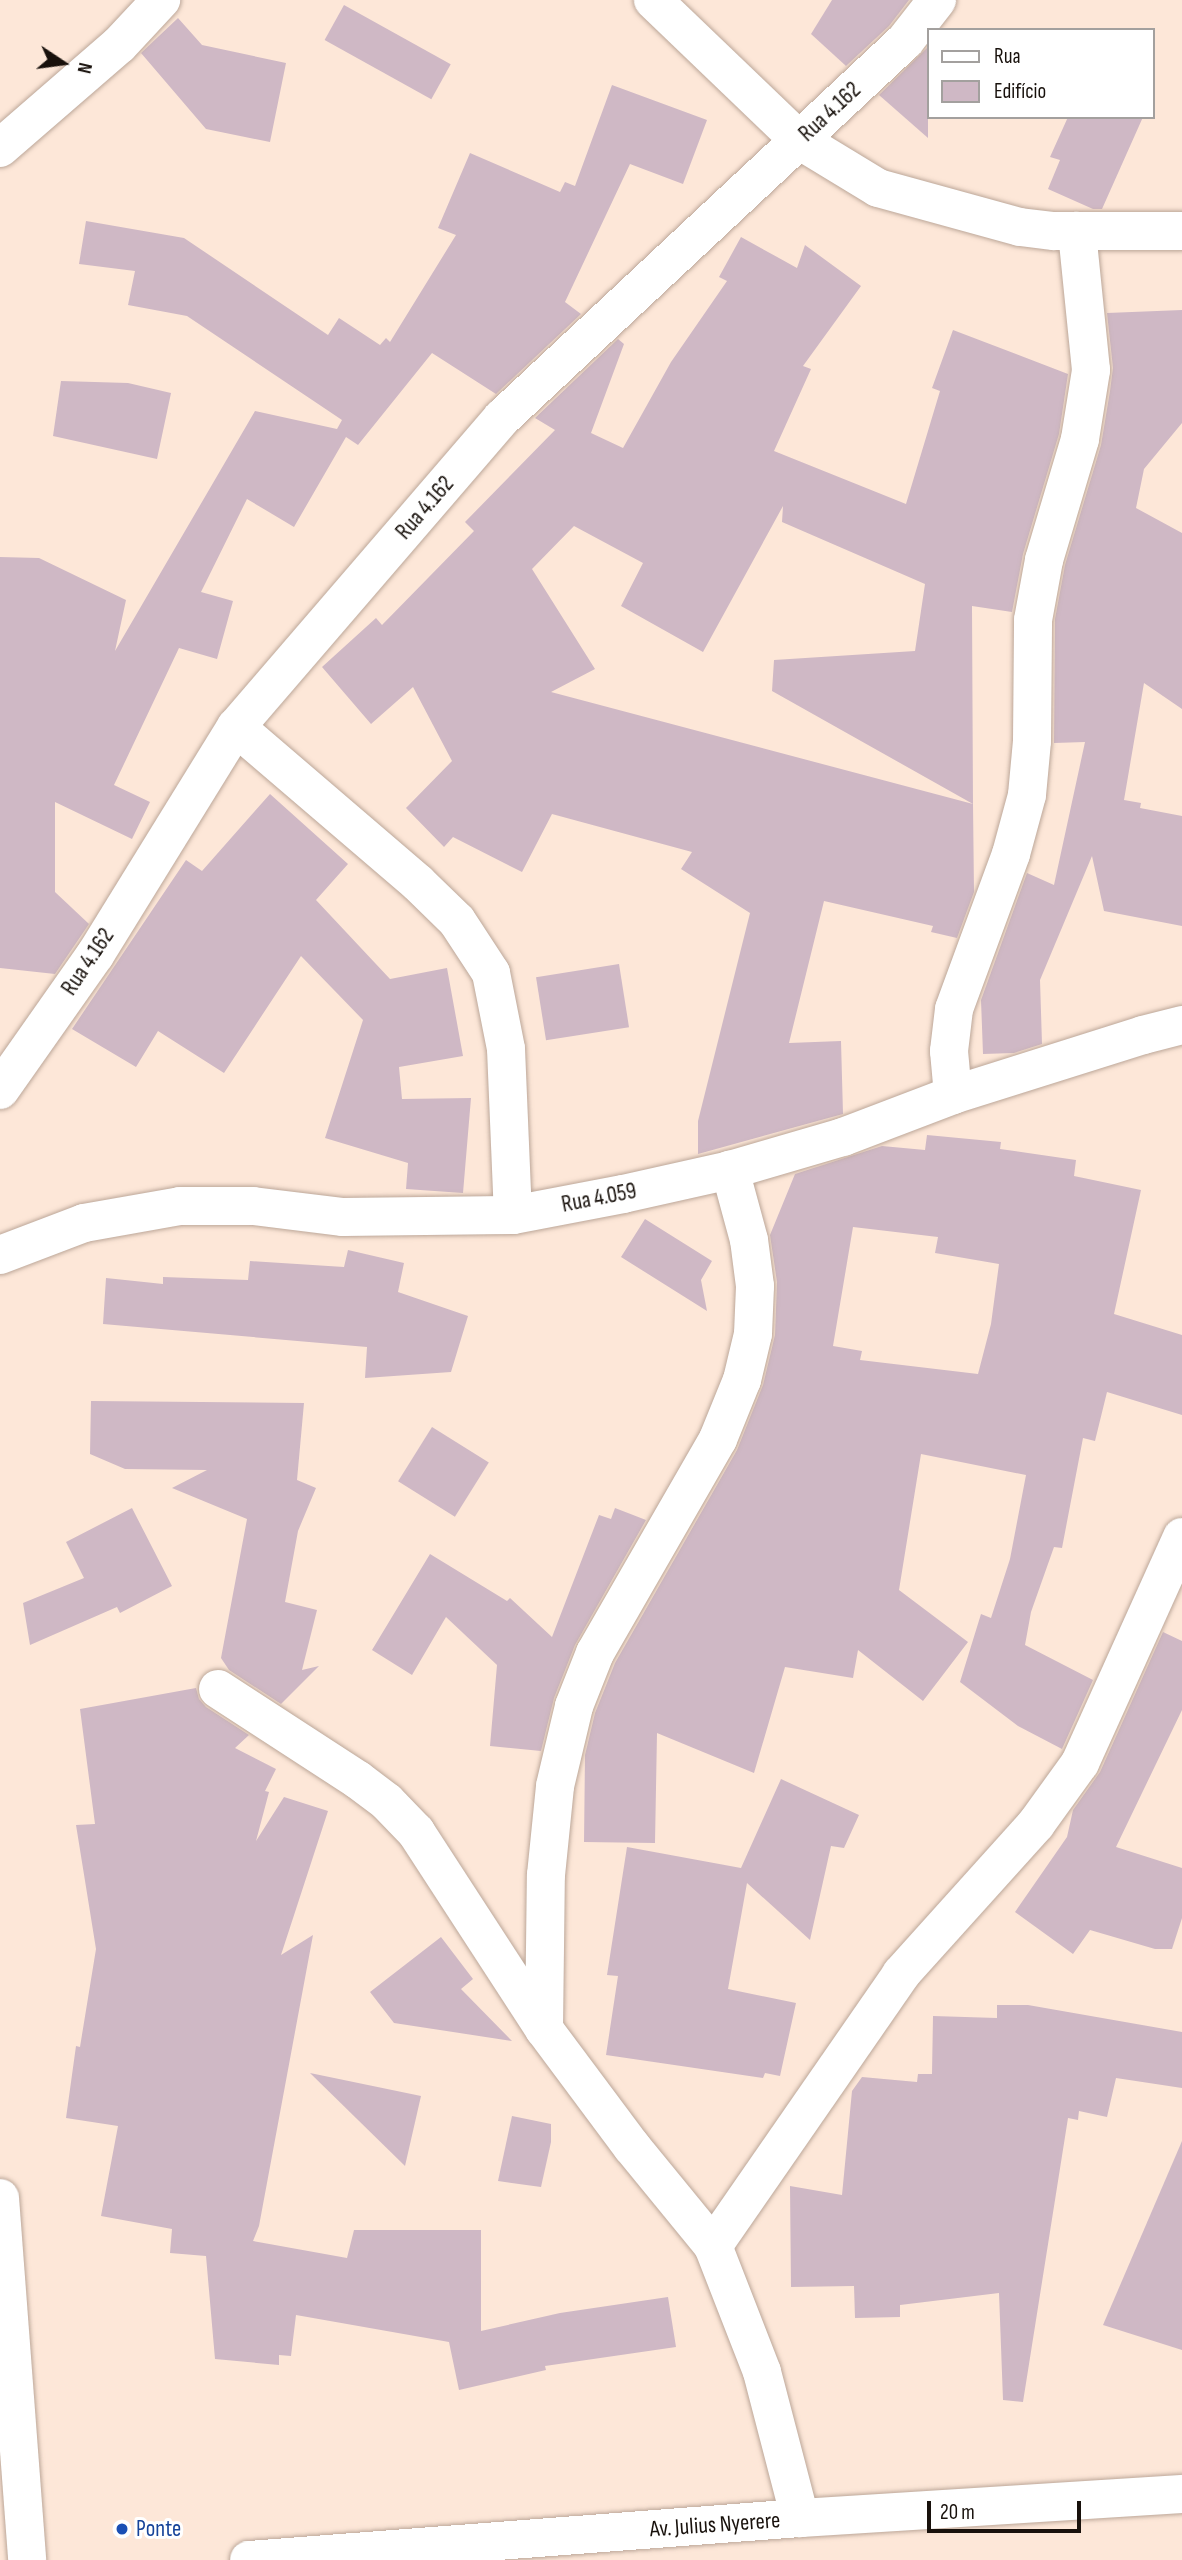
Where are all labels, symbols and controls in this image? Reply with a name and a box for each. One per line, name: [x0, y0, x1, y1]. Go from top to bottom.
north arrow: [28, 28, 98, 98]
legend: [926, 28, 1154, 119]
text: Rua: [994, 44, 1021, 69]
text: N: [72, 60, 96, 75]
street label: Rua 4.162: [793, 76, 867, 148]
text: Edifício: [994, 79, 1046, 104]
street label: Rua 4.162: [390, 471, 460, 545]
street label: Rua 4.162: [56, 923, 120, 1001]
street label: Rua 4.059: [559, 1177, 639, 1219]
scale bar: [930, 2486, 1084, 2530]
text: 20 m: [940, 2500, 975, 2525]
street label: Av. Julius Nyerere: [649, 2507, 781, 2543]
place label: Ponte: [136, 2515, 181, 2543]
marker: Ponte: [114, 2521, 130, 2537]

